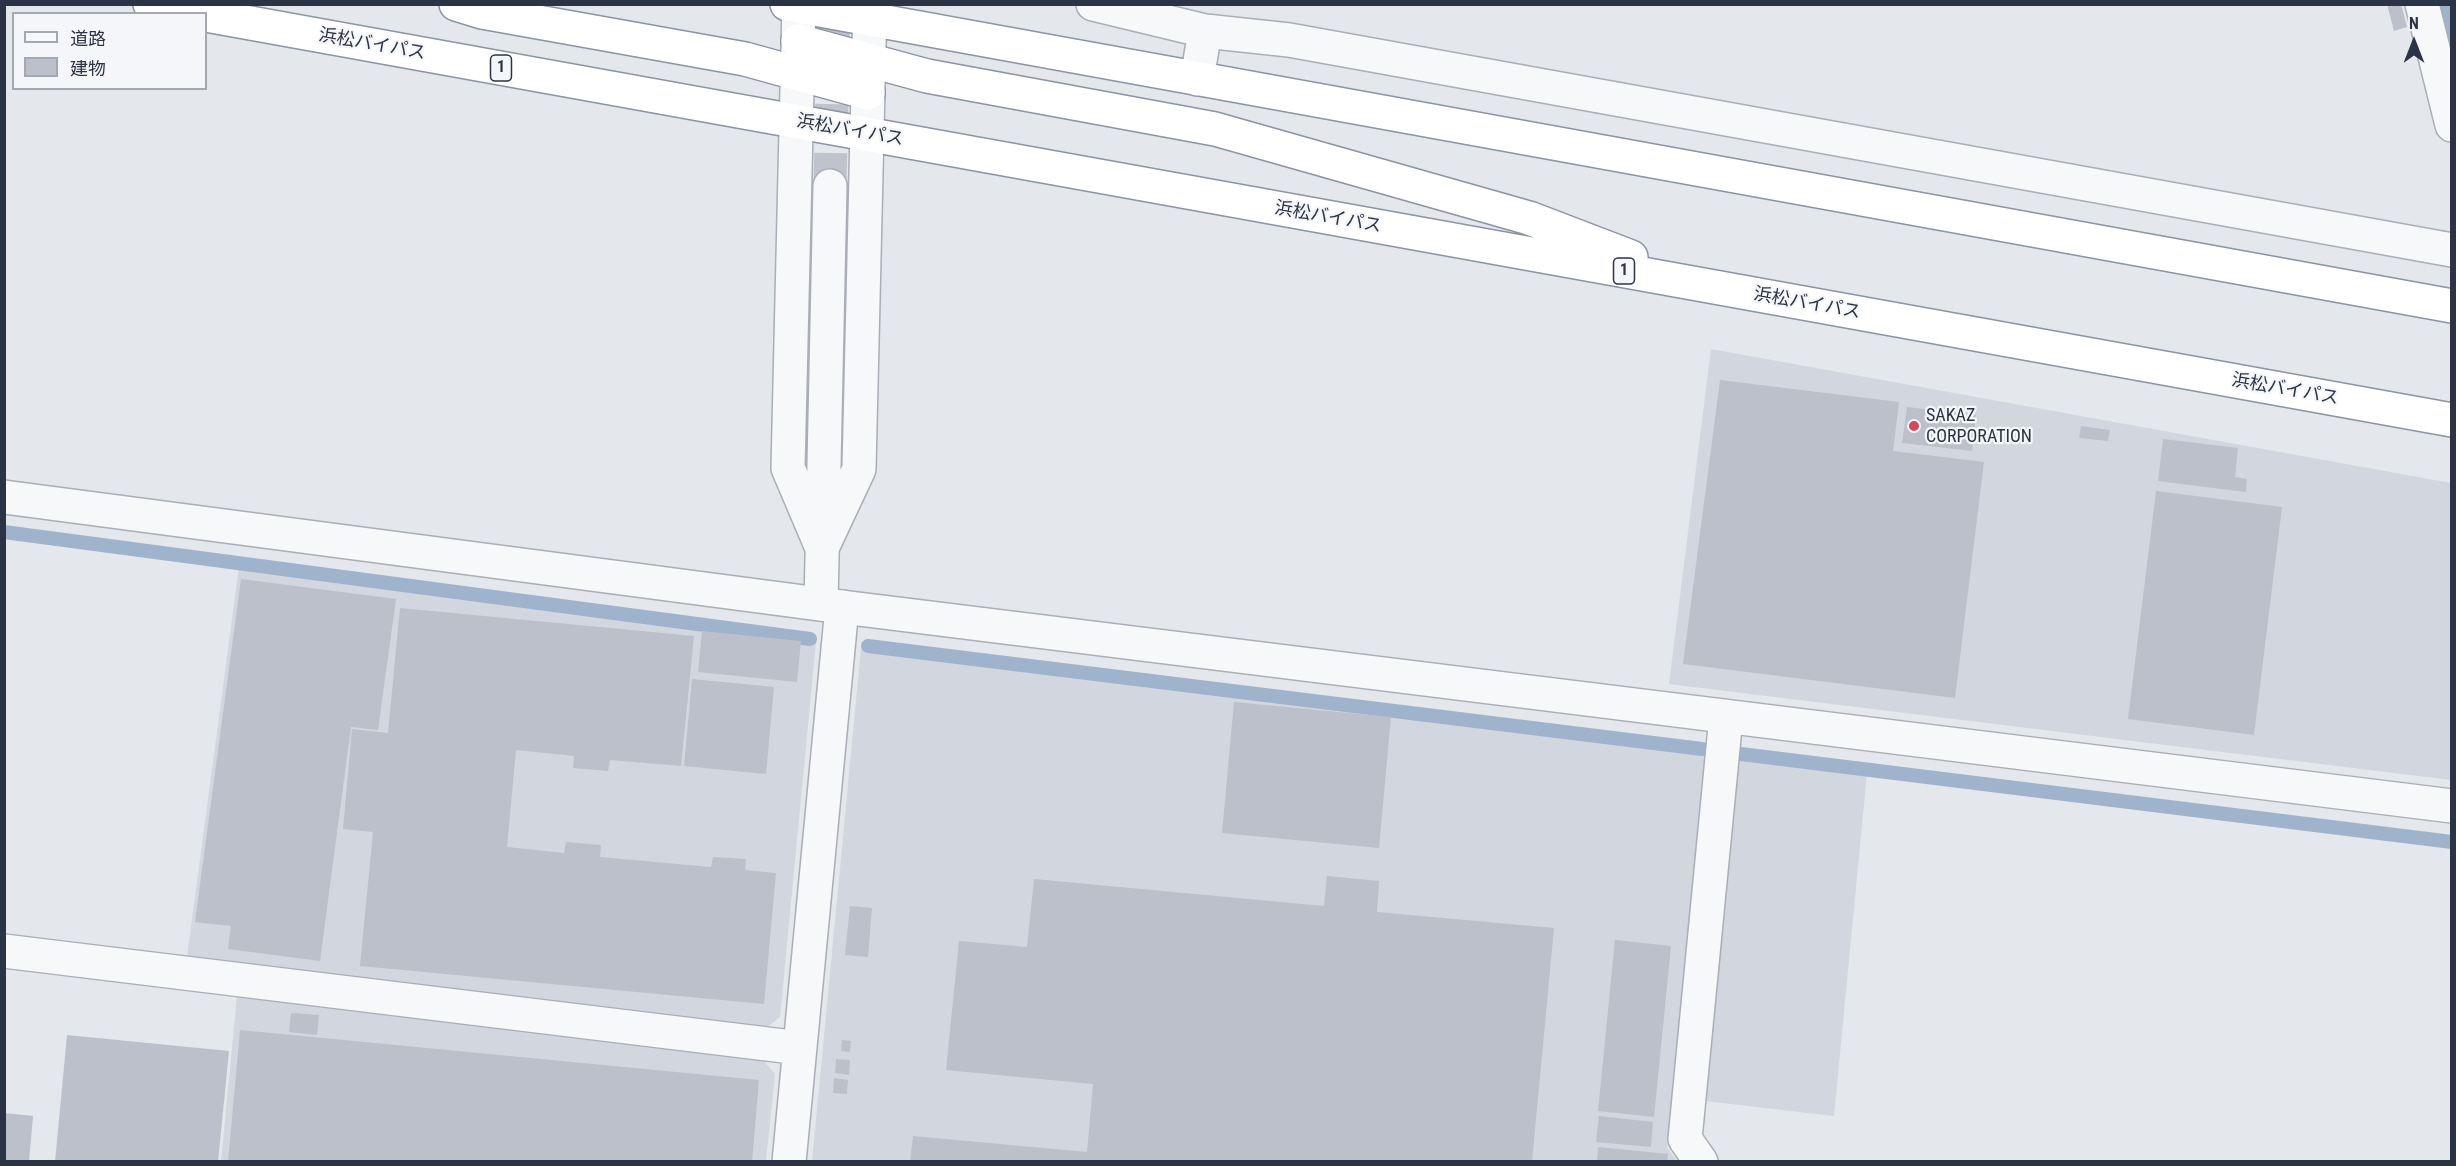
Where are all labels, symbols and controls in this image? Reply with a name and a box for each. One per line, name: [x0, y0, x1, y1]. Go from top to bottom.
legend: [12, 12, 207, 90]
north arrow: [2384, 12, 2444, 72]
text: N: [2409, 14, 2419, 33]
street label: 浜松バイパス: [317, 25, 427, 65]
text: 道路: [70, 28, 106, 49]
road number: 1: [490, 55, 512, 81]
text: 建物: [70, 58, 106, 79]
street label: 浜松バイパス: [795, 111, 905, 151]
street label: 浜松バイパス: [1273, 198, 1383, 238]
road number: 1: [1614, 258, 1634, 284]
street label: 浜松バイパス: [1752, 284, 1862, 324]
street label: 浜松バイパス: [2230, 370, 2340, 410]
place label: SAKAZ CORPORATION: [1926, 405, 2032, 448]
marker: SAKAZ CORPORATION: [1907, 419, 1921, 433]

